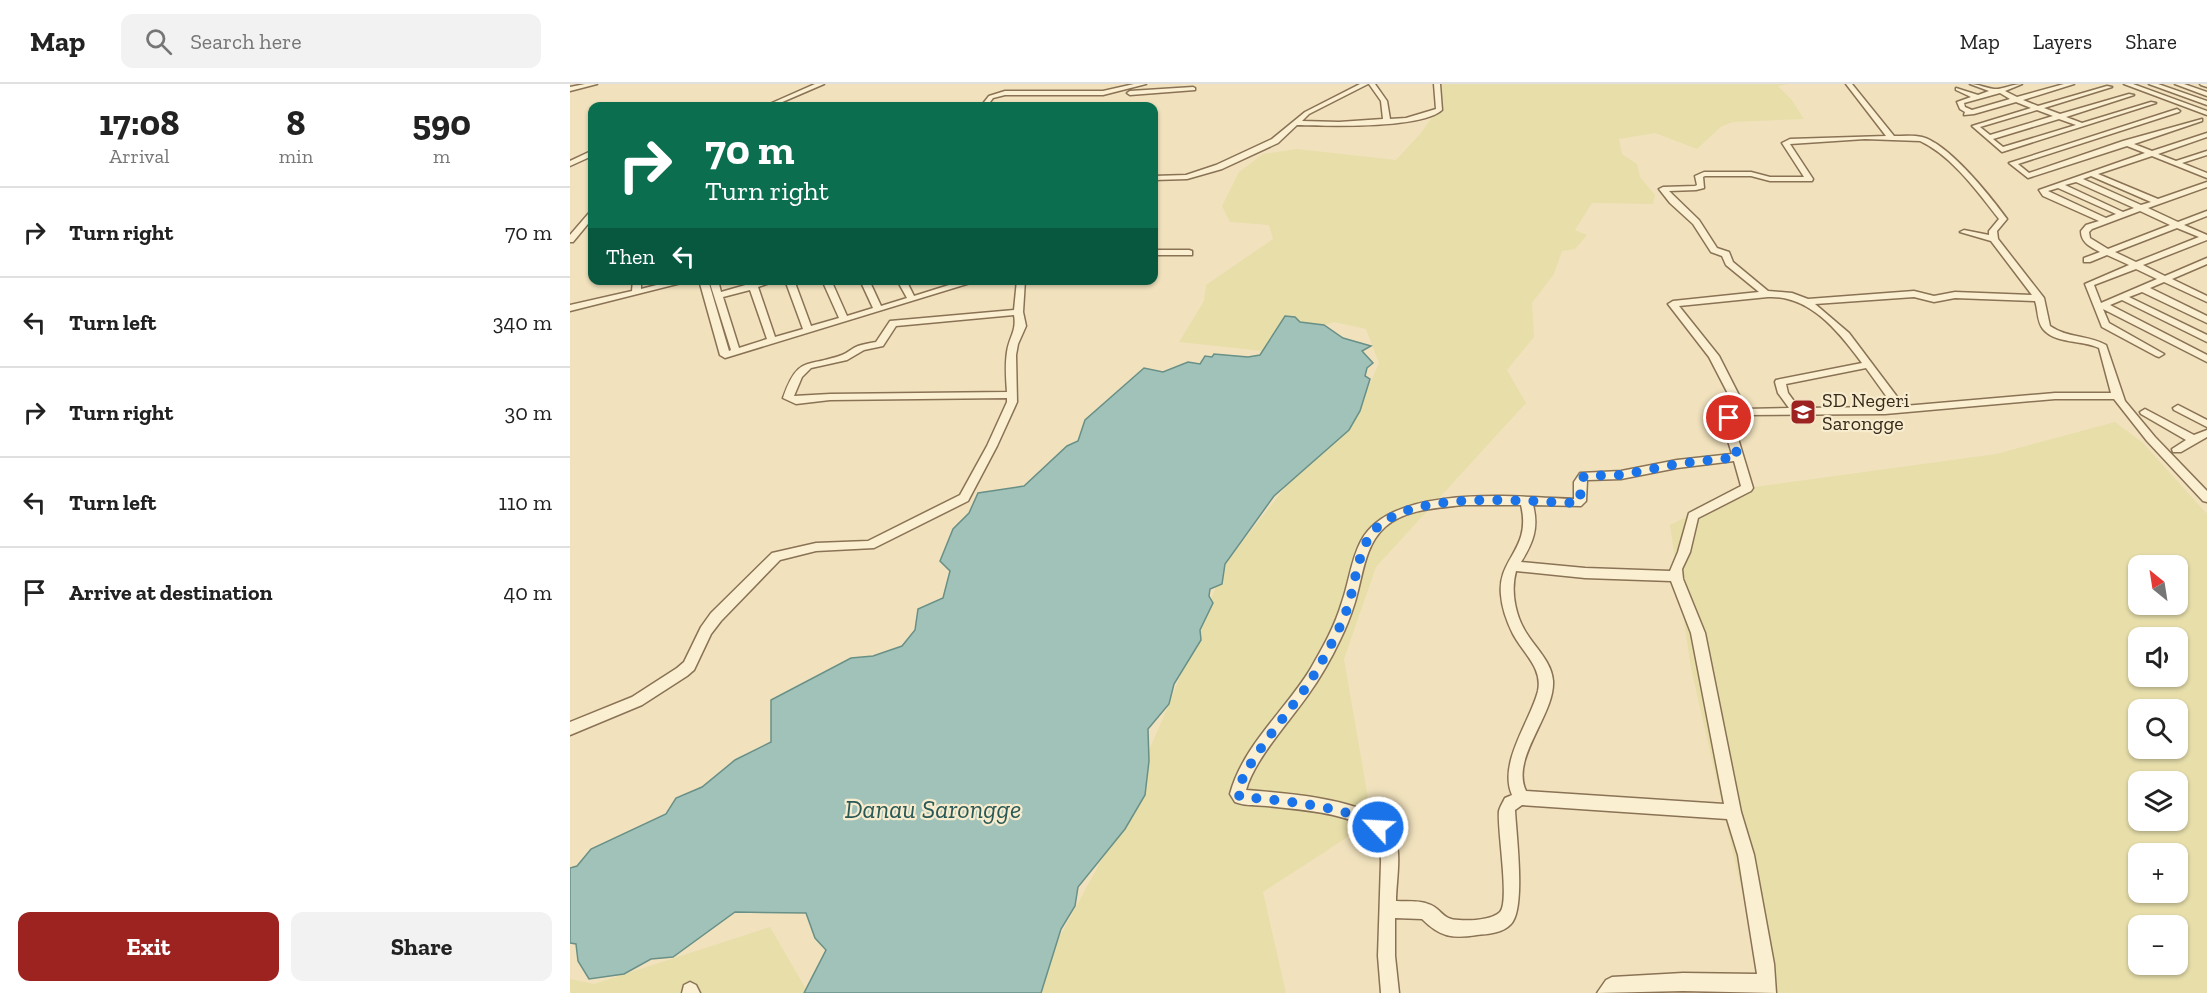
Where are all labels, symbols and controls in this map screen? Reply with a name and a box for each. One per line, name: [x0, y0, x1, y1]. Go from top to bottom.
search box: [121, 14, 541, 68]
text: Map: [30, 25, 85, 58]
icon: search: [142, 25, 175, 58]
text: Search here: [190, 28, 302, 55]
text: Map: [1960, 29, 2000, 54]
text: Layers: [2033, 29, 2092, 54]
text: Share: [2125, 29, 2177, 54]
text: 17:08: [99, 101, 180, 144]
text: 8: [286, 101, 306, 144]
text: 590: [412, 101, 471, 144]
text: 70 m: [705, 124, 795, 175]
icon: right: [606, 126, 684, 204]
text: Arrival: [109, 144, 170, 168]
text: min: [279, 144, 313, 168]
text: m: [433, 144, 450, 168]
text: Turn right: [705, 175, 829, 207]
icon: right: [18, 216, 51, 249]
text: Turn right: [69, 219, 173, 246]
text: 70 m: [505, 219, 552, 246]
icon: left: [667, 240, 700, 273]
text: Then: [606, 243, 655, 270]
icon: left: [18, 306, 51, 339]
text: Turn left: [69, 309, 156, 336]
text: 340 m: [493, 309, 552, 336]
place label: SD Negeri Sarongge: [1822, 388, 1910, 435]
pin: [1703, 392, 1754, 443]
icon: right: [18, 396, 51, 429]
school or university icon: SD Negeri Sarongge: [1788, 397, 1818, 427]
text: Turn right: [69, 399, 173, 426]
text: 30 m: [505, 399, 552, 426]
icon: arrive: [1712, 401, 1745, 434]
icon: left: [18, 486, 51, 519]
text: Turn left: [69, 489, 156, 516]
text: 110 m: [498, 489, 552, 516]
north arrow: [2128, 555, 2188, 615]
map controls: [2128, 555, 2188, 975]
icon: arrive: [18, 576, 51, 609]
text: Arrive at destination: [69, 579, 272, 606]
text: 40 m: [503, 579, 552, 606]
button: sound: [2128, 627, 2188, 687]
button: search: [2128, 699, 2188, 759]
button: layers: [2128, 771, 2188, 831]
water label: Danau Sarongge: [845, 793, 1021, 825]
position arrow: [1346, 795, 1410, 859]
button: +: [2128, 843, 2188, 903]
button: Exit: [18, 912, 279, 981]
button: Share: [291, 912, 552, 981]
button: −: [2128, 915, 2188, 975]

